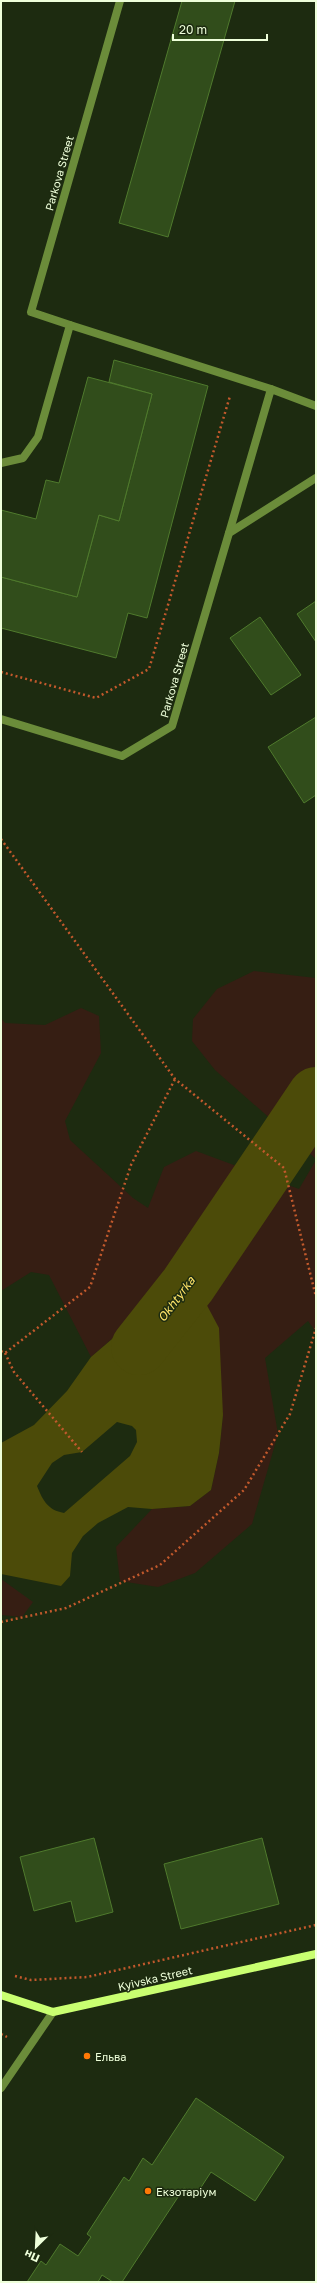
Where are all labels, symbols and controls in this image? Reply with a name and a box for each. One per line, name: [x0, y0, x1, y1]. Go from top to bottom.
scale bar: [173, 16, 267, 42]
text: 20 m: [179, 22, 207, 37]
street label: Parkova Street: [42, 134, 76, 212]
street label: Parkova Street: [157, 641, 191, 719]
water label: Okhtyrka: [154, 1272, 199, 1325]
street label: Kyivska Street: [117, 1963, 193, 1993]
place label: Ельва: [95, 2050, 126, 2063]
marker: Ельва: [82, 2051, 92, 2061]
place label: Екзотаріум: [156, 2185, 216, 2198]
marker: Екзотаріум: [143, 2186, 153, 2196]
north arrow: [16, 2227, 56, 2267]
text: Пн: [22, 2247, 41, 2266]

